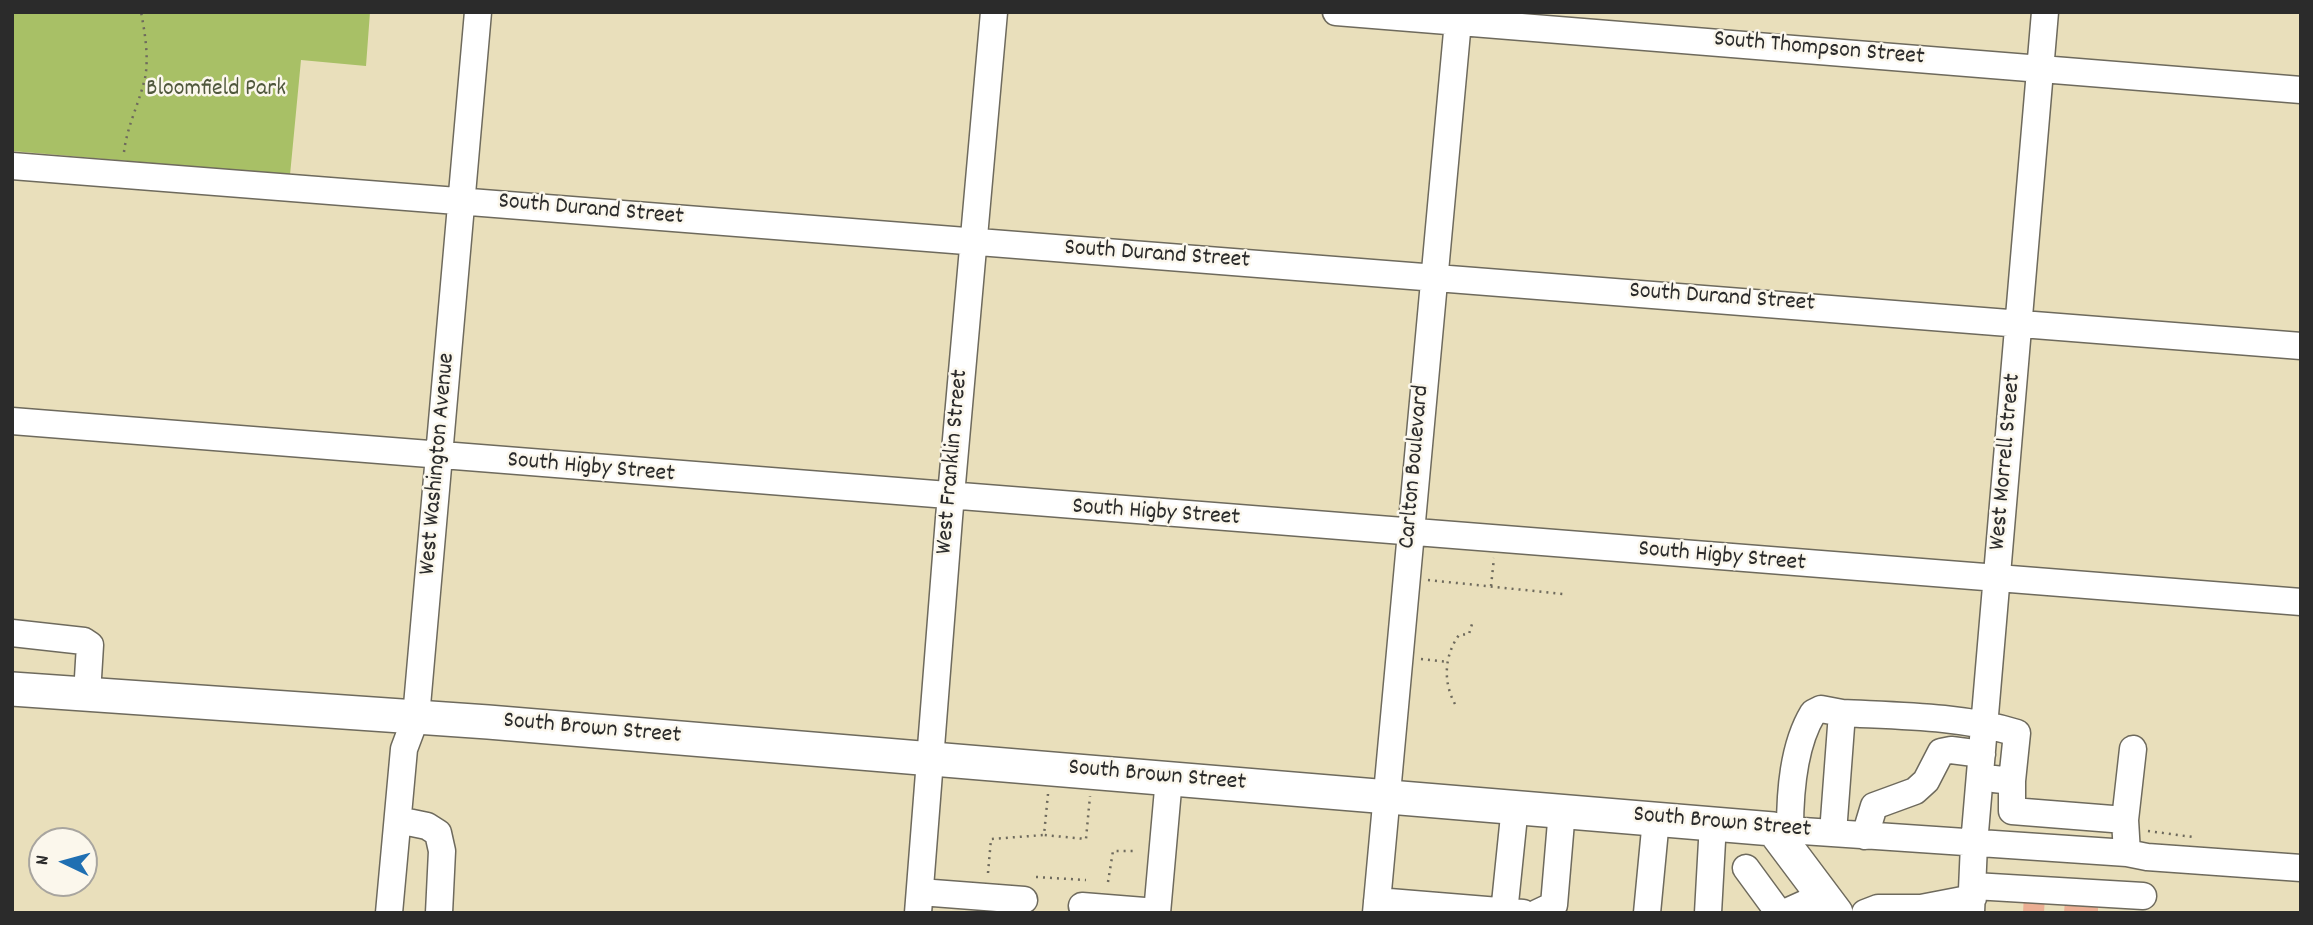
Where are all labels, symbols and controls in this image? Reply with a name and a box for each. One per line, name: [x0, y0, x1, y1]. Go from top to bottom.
street label: South Thompson Street: [1712, 26, 1926, 74]
park label: Bloomfield Park: [146, 77, 286, 105]
street label: South Durand Street: [497, 189, 685, 233]
street label: South Durand Street: [1063, 235, 1251, 277]
street label: South Durand Street: [1628, 278, 1816, 320]
street label: West Washington Avenue: [415, 352, 463, 576]
street label: West Franklin Street: [932, 368, 976, 556]
street label: West Morrell Street: [1985, 373, 2029, 551]
street label: Carlton Boulevard: [1395, 384, 1437, 550]
street label: South Higby Street: [506, 447, 676, 491]
street label: South Higby Street: [1071, 494, 1241, 534]
street label: South Higby Street: [1637, 536, 1807, 580]
street label: South Brown Street: [502, 708, 682, 752]
street label: South Brown Street: [1067, 755, 1247, 799]
street label: South Brown Street: [1632, 802, 1812, 846]
north arrow: [28, 827, 98, 897]
text: N: [30, 854, 57, 866]

